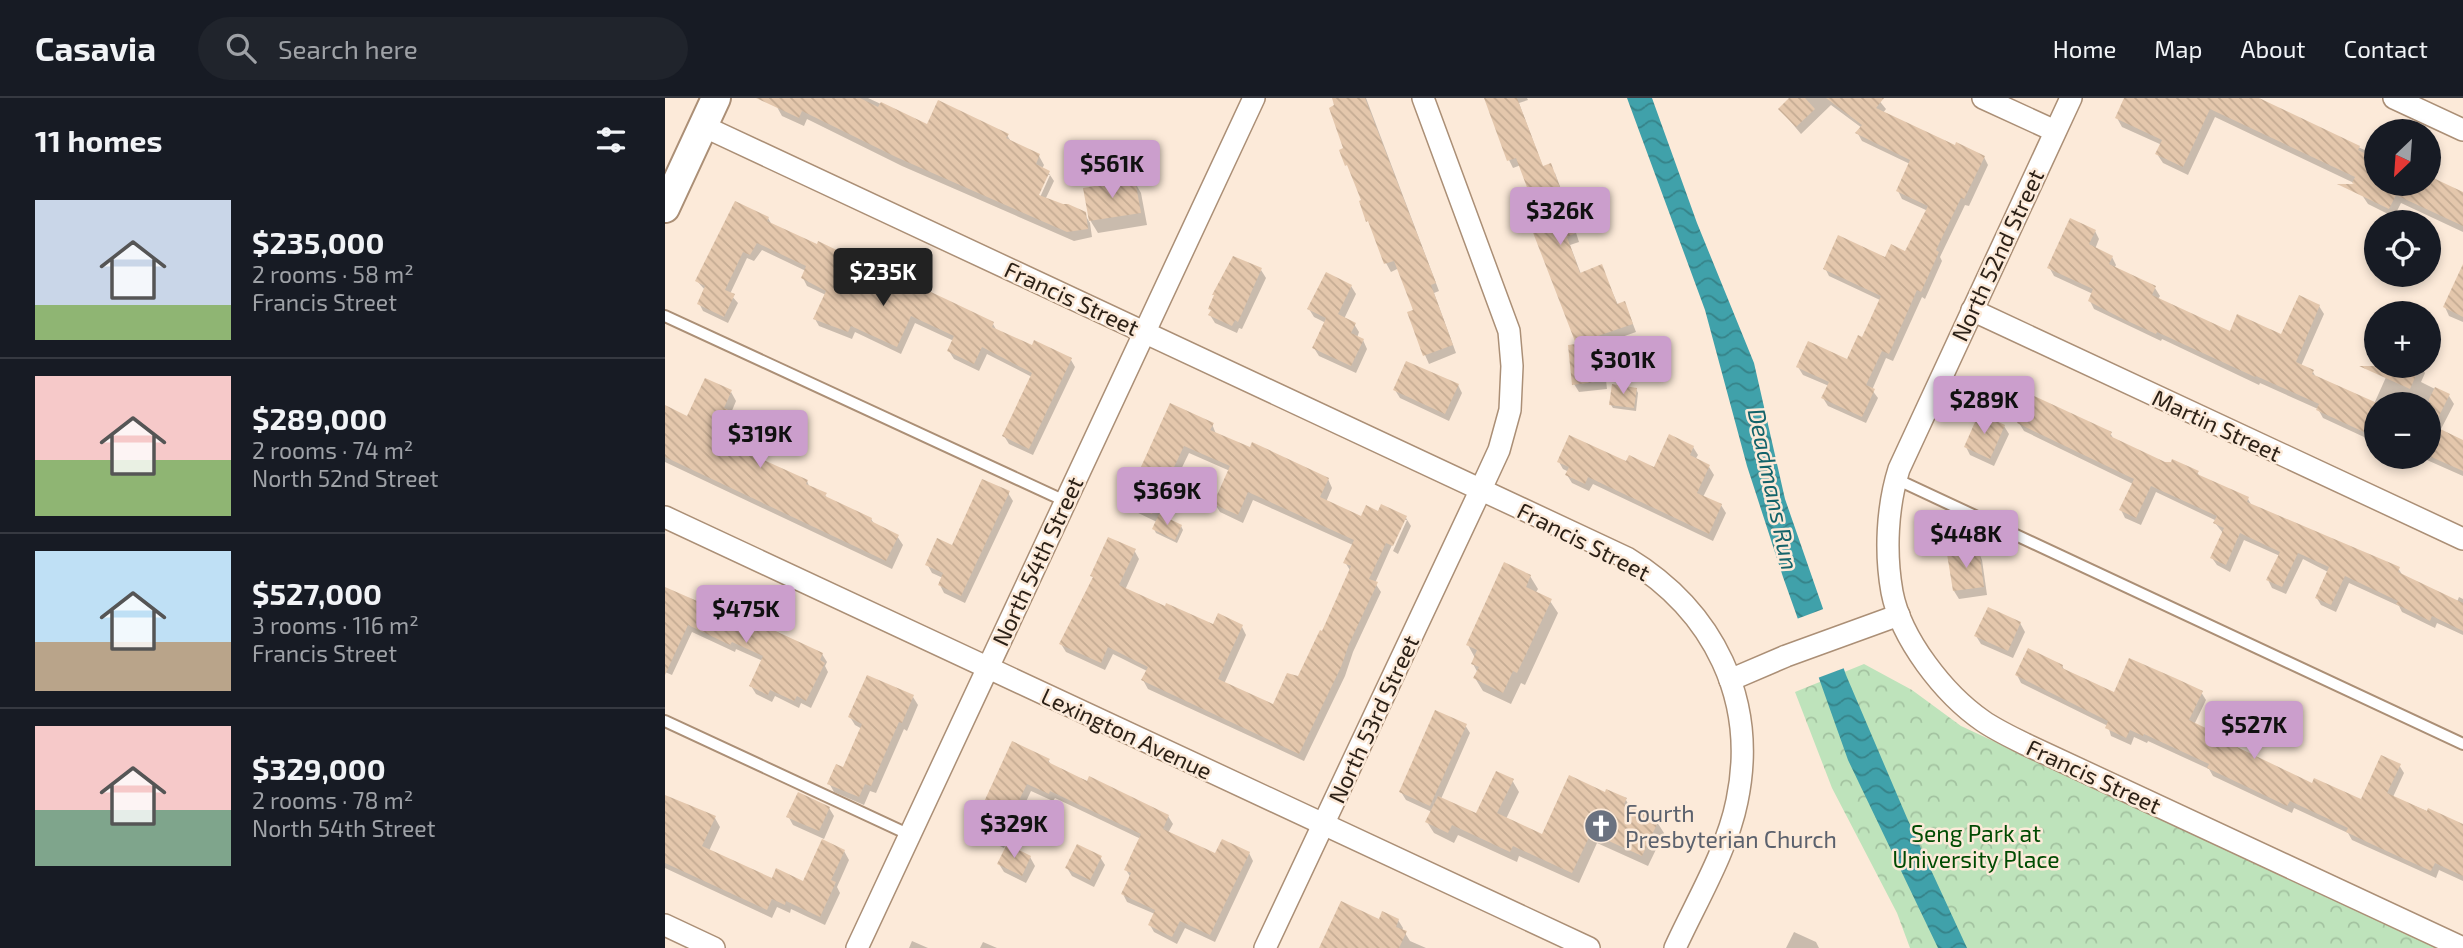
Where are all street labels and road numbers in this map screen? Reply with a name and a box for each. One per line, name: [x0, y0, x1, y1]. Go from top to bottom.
street label: North 52nd Street: [1945, 164, 2049, 345]
street label: Francis Street: [1000, 255, 1144, 341]
street label: Martin Street: [2148, 383, 2286, 467]
street label: North 54th Street: [986, 472, 1089, 650]
street label: Francis Street: [1513, 496, 1655, 586]
street label: North 53rd Street: [1322, 630, 1424, 807]
street label: Lexington Avenue: [1037, 681, 1217, 785]
street label: Francis Street: [2022, 733, 2166, 819]

